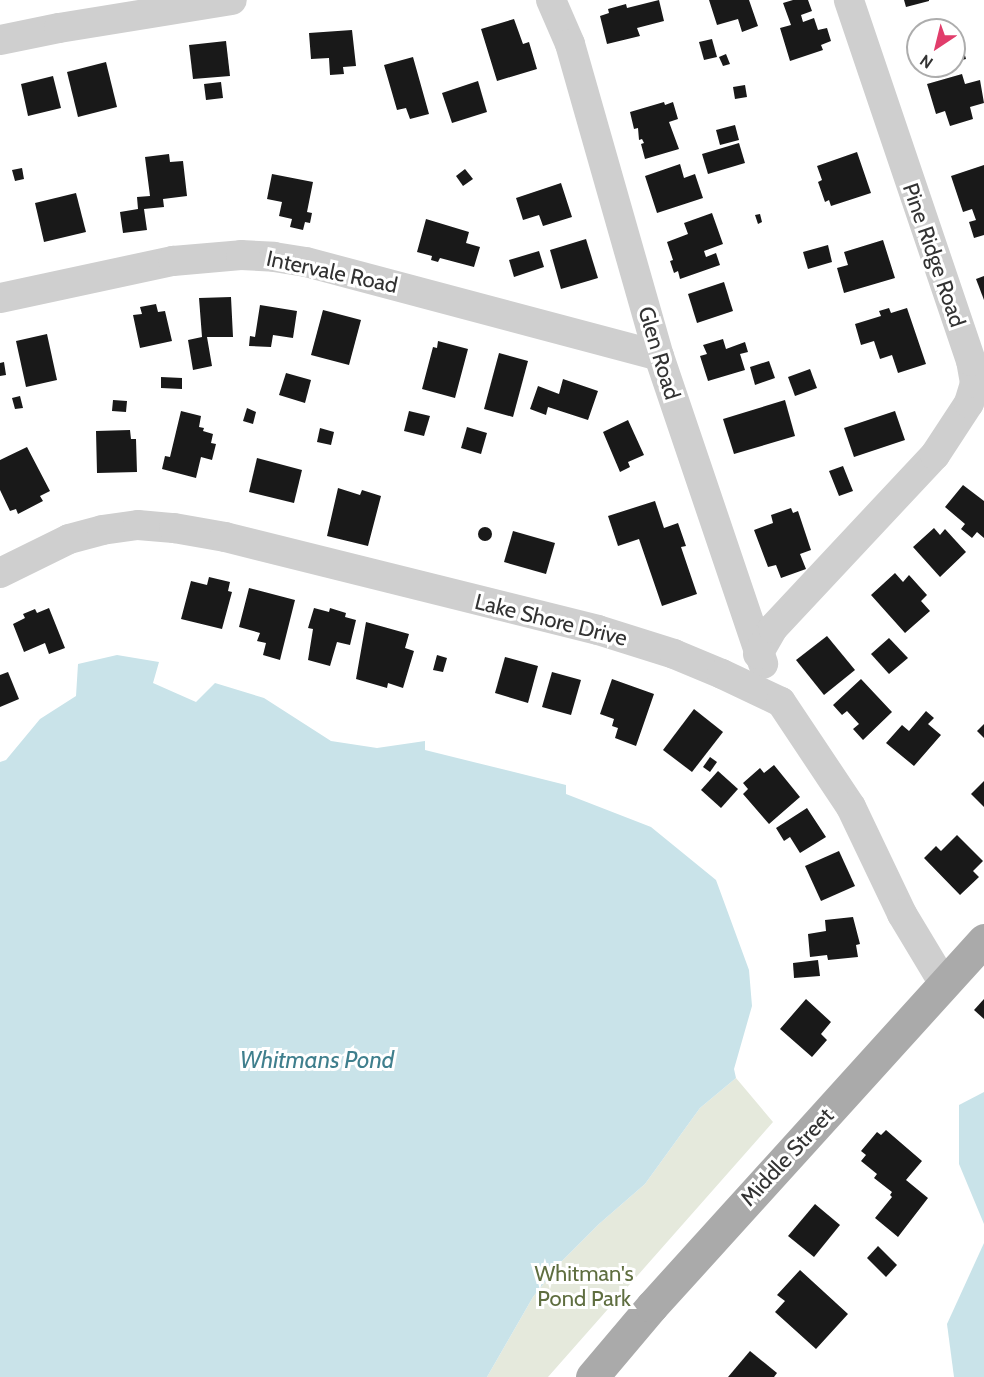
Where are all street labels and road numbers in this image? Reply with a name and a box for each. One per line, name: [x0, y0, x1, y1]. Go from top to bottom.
street label: Pine Ridge Road: [897, 180, 971, 330]
street label: Intervale Road: [264, 245, 400, 299]
street label: Glen Road: [632, 303, 686, 403]
street label: Lake Shore Drive: [472, 588, 630, 652]
street label: Middle Street: [735, 1102, 839, 1212]

